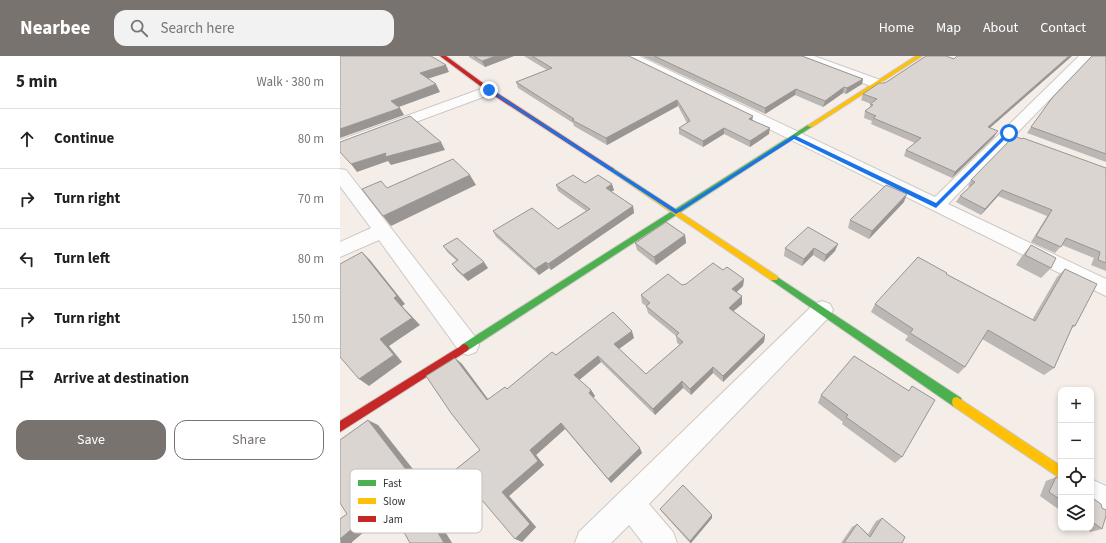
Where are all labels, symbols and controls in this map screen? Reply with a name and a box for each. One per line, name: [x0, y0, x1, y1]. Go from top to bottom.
search box: [114, 10, 394, 46]
text: Nearbee: [20, 15, 90, 42]
icon: search: [128, 17, 150, 39]
text: Search here: [160, 18, 234, 39]
text: Home: [879, 18, 914, 38]
text: Map: [936, 18, 961, 38]
text: About: [983, 18, 1018, 38]
text: Contact: [1040, 18, 1086, 38]
text: 5 min: [16, 70, 57, 94]
text: Walk · 380 m: [256, 73, 324, 91]
route end: [480, 81, 498, 99]
route start: [1000, 124, 1018, 142]
icon: ahead: [16, 128, 38, 150]
text: Continue: [54, 128, 114, 149]
text: 80 m: [298, 130, 324, 148]
icon: right: [16, 188, 38, 210]
text: Turn right: [54, 188, 120, 209]
text: 70 m: [298, 190, 324, 208]
icon: left: [16, 248, 38, 270]
text: Turn left: [54, 248, 110, 269]
text: 80 m: [298, 250, 324, 268]
icon: right: [16, 308, 38, 330]
text: Turn right: [54, 308, 120, 329]
text: 150 m: [291, 310, 324, 328]
icon: arrive: [16, 368, 38, 390]
text: Arrive at destination: [54, 368, 189, 389]
map controls: [1058, 387, 1094, 531]
button: +: [1058, 387, 1094, 423]
button: Save: [16, 420, 166, 460]
button: Share: [174, 420, 324, 460]
button: −: [1058, 423, 1094, 459]
button: locate: [1058, 459, 1094, 495]
legend: [350, 469, 482, 533]
text: Fast: [383, 476, 402, 491]
text: Slow: [383, 494, 406, 509]
button: layers: [1058, 495, 1094, 531]
text: Jam: [383, 512, 403, 527]

